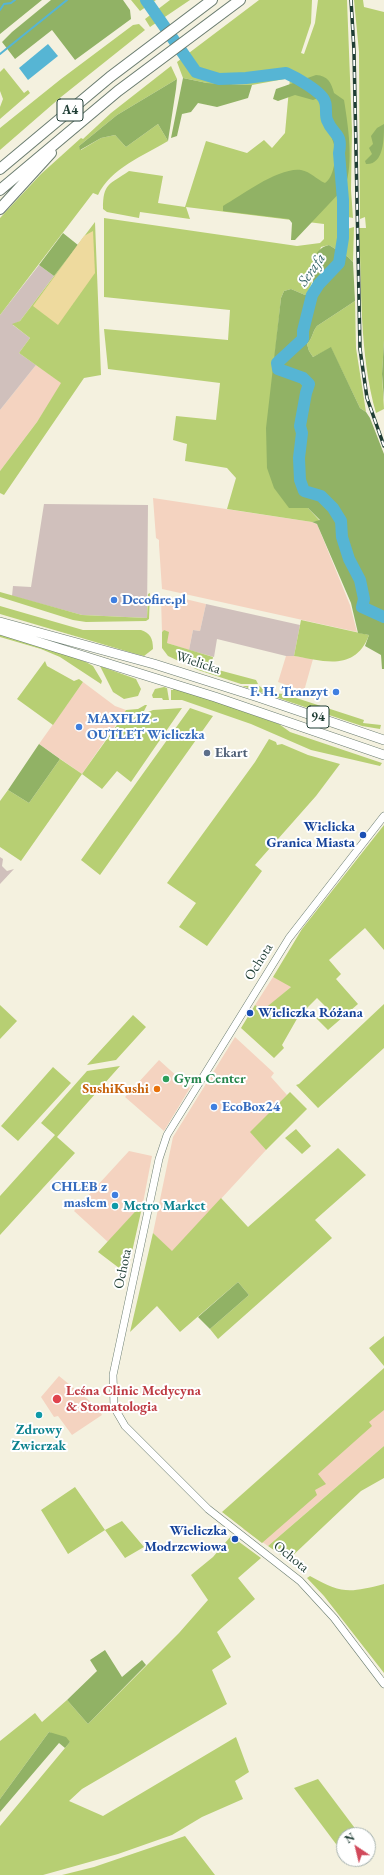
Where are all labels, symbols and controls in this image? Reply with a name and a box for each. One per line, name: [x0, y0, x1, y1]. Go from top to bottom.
road number: A4: [57, 99, 83, 121]
water label: Serafa: [294, 250, 330, 290]
place label: Decofire.pl: [122, 592, 186, 608]
marker: Decofire.pl: [109, 595, 119, 605]
street label: Wielicka: [173, 648, 223, 678]
place label: F. H. Tranzyt: [250, 684, 328, 700]
marker: F. H. Tranzyt: [331, 687, 341, 697]
road number: 94: [307, 706, 329, 728]
place label: MAXFLIZ - OUTLET Wieliczka: [87, 711, 205, 744]
marker: MAXFLIZ - OUTLET Wieliczka: [74, 722, 84, 732]
place label: Ekart: [215, 745, 248, 761]
marker: Ekart: [202, 748, 212, 758]
place label: Wielicka Granica Miasta: [267, 819, 355, 852]
marker: Wielicka Granica Miasta: [358, 830, 368, 840]
street label: Ochota: [241, 940, 277, 984]
place label: Wieliczka Różana: [258, 1005, 363, 1021]
marker: Wieliczka Różana: [245, 1008, 255, 1018]
place label: Gym Center: [174, 1071, 246, 1087]
marker: Gym Center: [161, 1074, 171, 1084]
place label: SushiKushi: [82, 1081, 149, 1097]
marker: SushiKushi: [152, 1084, 162, 1094]
place label: EcoBox24: [222, 1099, 280, 1115]
marker: EcoBox24: [209, 1102, 219, 1112]
place label: CHLEB z masłem: [51, 1179, 107, 1212]
marker: CHLEB z masłem: [110, 1190, 120, 1200]
place label: Metro Market: [123, 1198, 206, 1214]
marker: Metro Market: [110, 1201, 120, 1211]
street label: Ochota: [111, 1247, 135, 1291]
place label: Leśna Clinic Medycyna & Stomatologia: [66, 1383, 201, 1416]
marker: Leśna Clinic Medycyna & Stomatologia: [51, 1393, 63, 1405]
marker: Zdrowy Zwierzak: [34, 1410, 44, 1420]
place label: Zdrowy Zwierzak: [12, 1422, 66, 1454]
place label: Wieliczka Modrzewiowa: [144, 1523, 227, 1556]
marker: Wieliczka Modrzewiowa: [230, 1534, 240, 1544]
street label: Ochota: [270, 1538, 312, 1576]
north arrow: [336, 1827, 376, 1867]
text: N: [342, 1830, 357, 1846]

